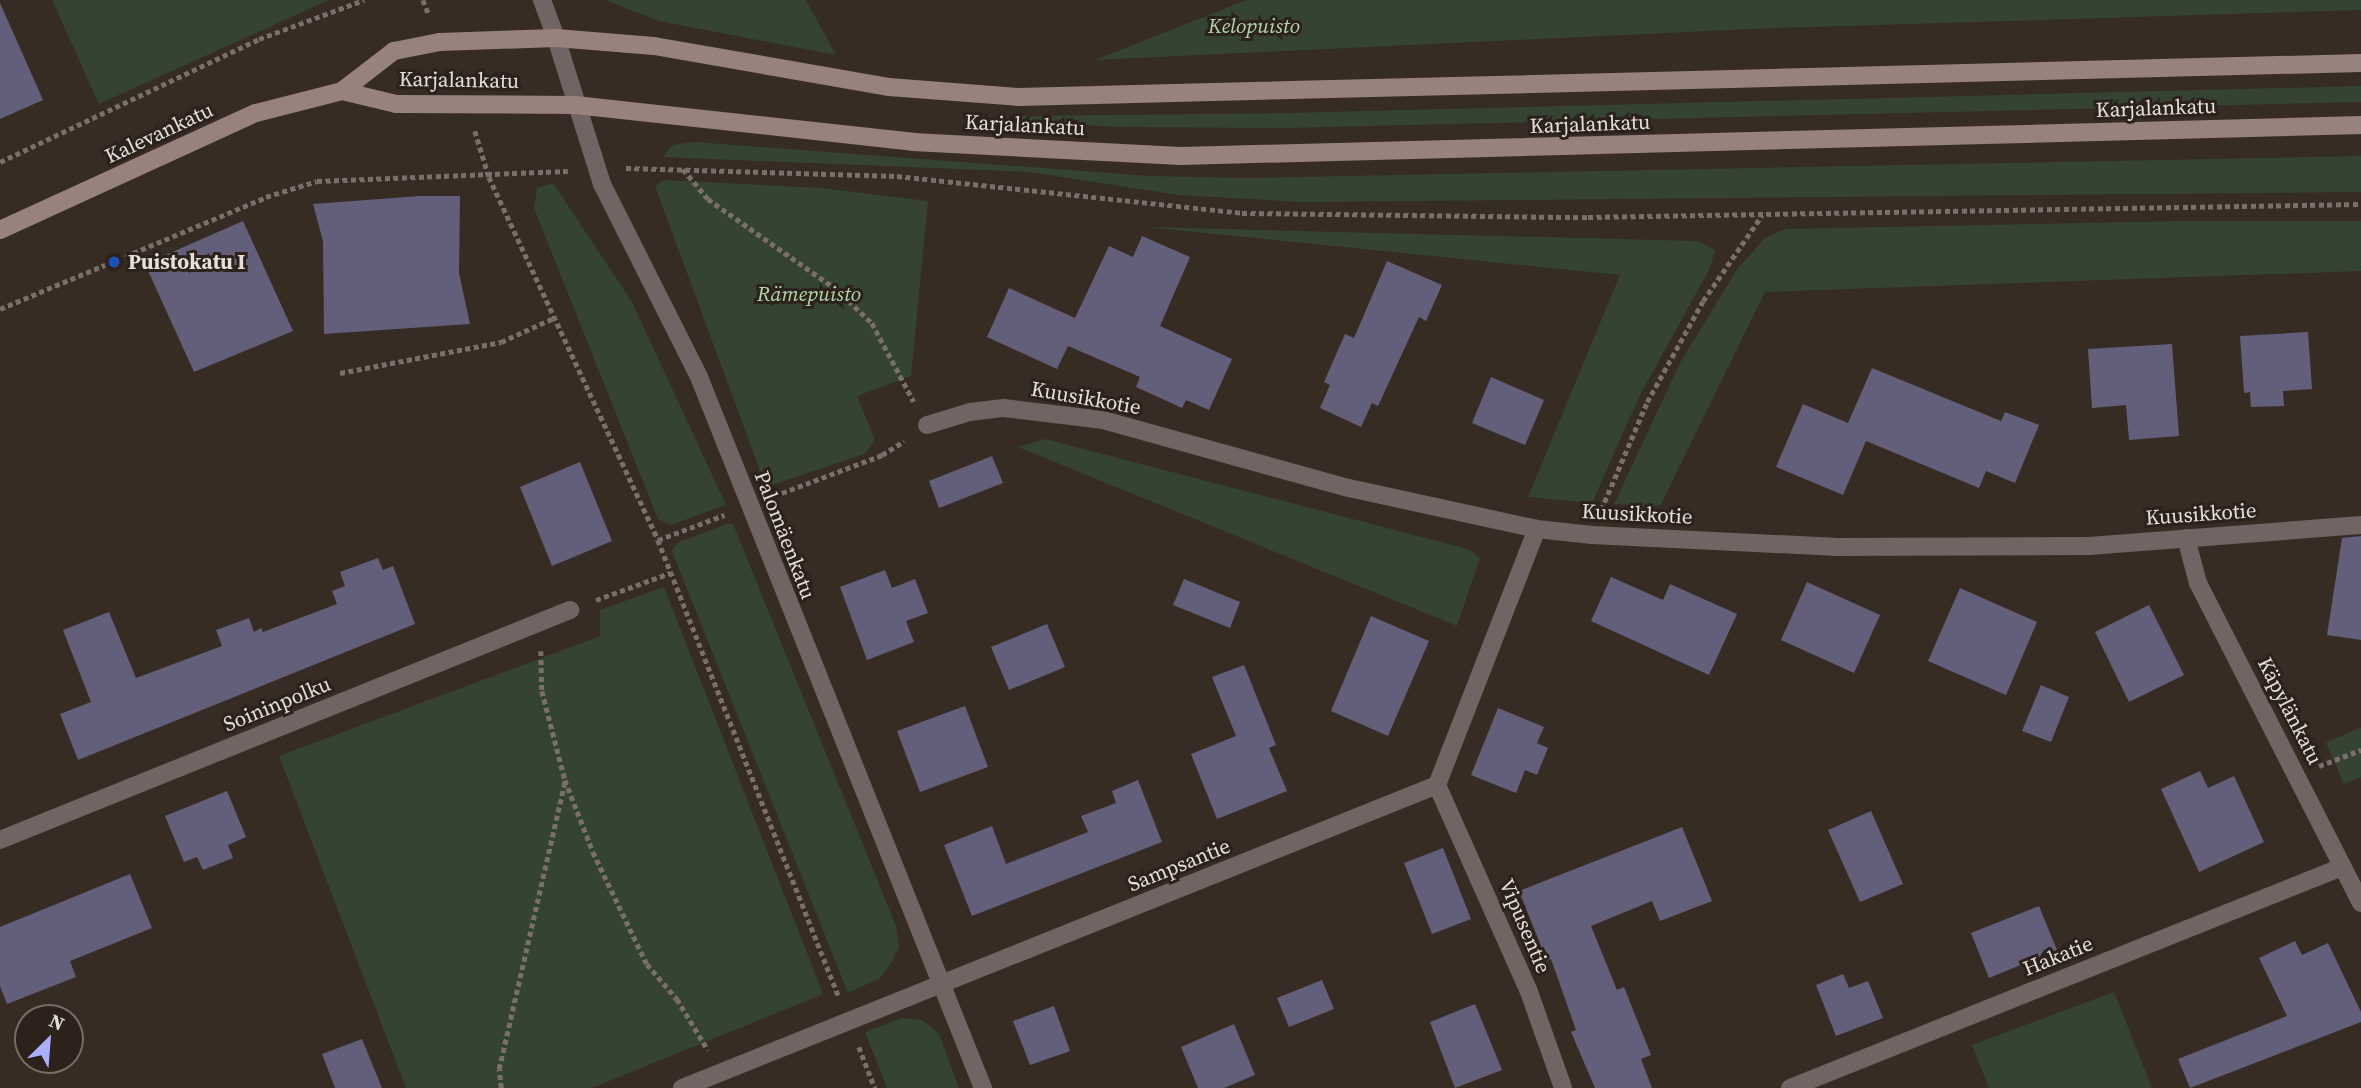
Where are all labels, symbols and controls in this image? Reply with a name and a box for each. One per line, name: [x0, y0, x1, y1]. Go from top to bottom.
park label: Kelopuisto: [1208, 13, 1300, 39]
street label: Karjalankatu: [399, 66, 519, 94]
street label: Karjalankatu: [2095, 93, 2217, 123]
street label: Kalevankatu: [101, 97, 217, 169]
street label: Karjalankatu: [964, 109, 1086, 141]
street label: Karjalankatu: [1529, 109, 1651, 139]
place label: Puistokatu I: [128, 249, 245, 275]
marker: Puistokatu I: [106, 254, 122, 270]
park label: Rämepuisto: [757, 281, 861, 307]
street label: Kuusikkotie: [1029, 376, 1143, 420]
street label: Palomäenkatu: [749, 467, 821, 603]
street label: Kuusikkotie: [2145, 498, 2257, 530]
street label: Kuusikkotie: [1581, 499, 1693, 529]
street label: Käpylänkatu: [2252, 653, 2328, 769]
street label: Soininpolku: [220, 671, 334, 737]
street label: Sampsantie: [1124, 833, 1234, 897]
street label: Vipusentie: [1494, 875, 1556, 977]
street label: Hakatie: [2020, 931, 2096, 981]
north arrow: [14, 1004, 84, 1074]
text: N: [45, 1007, 69, 1036]

